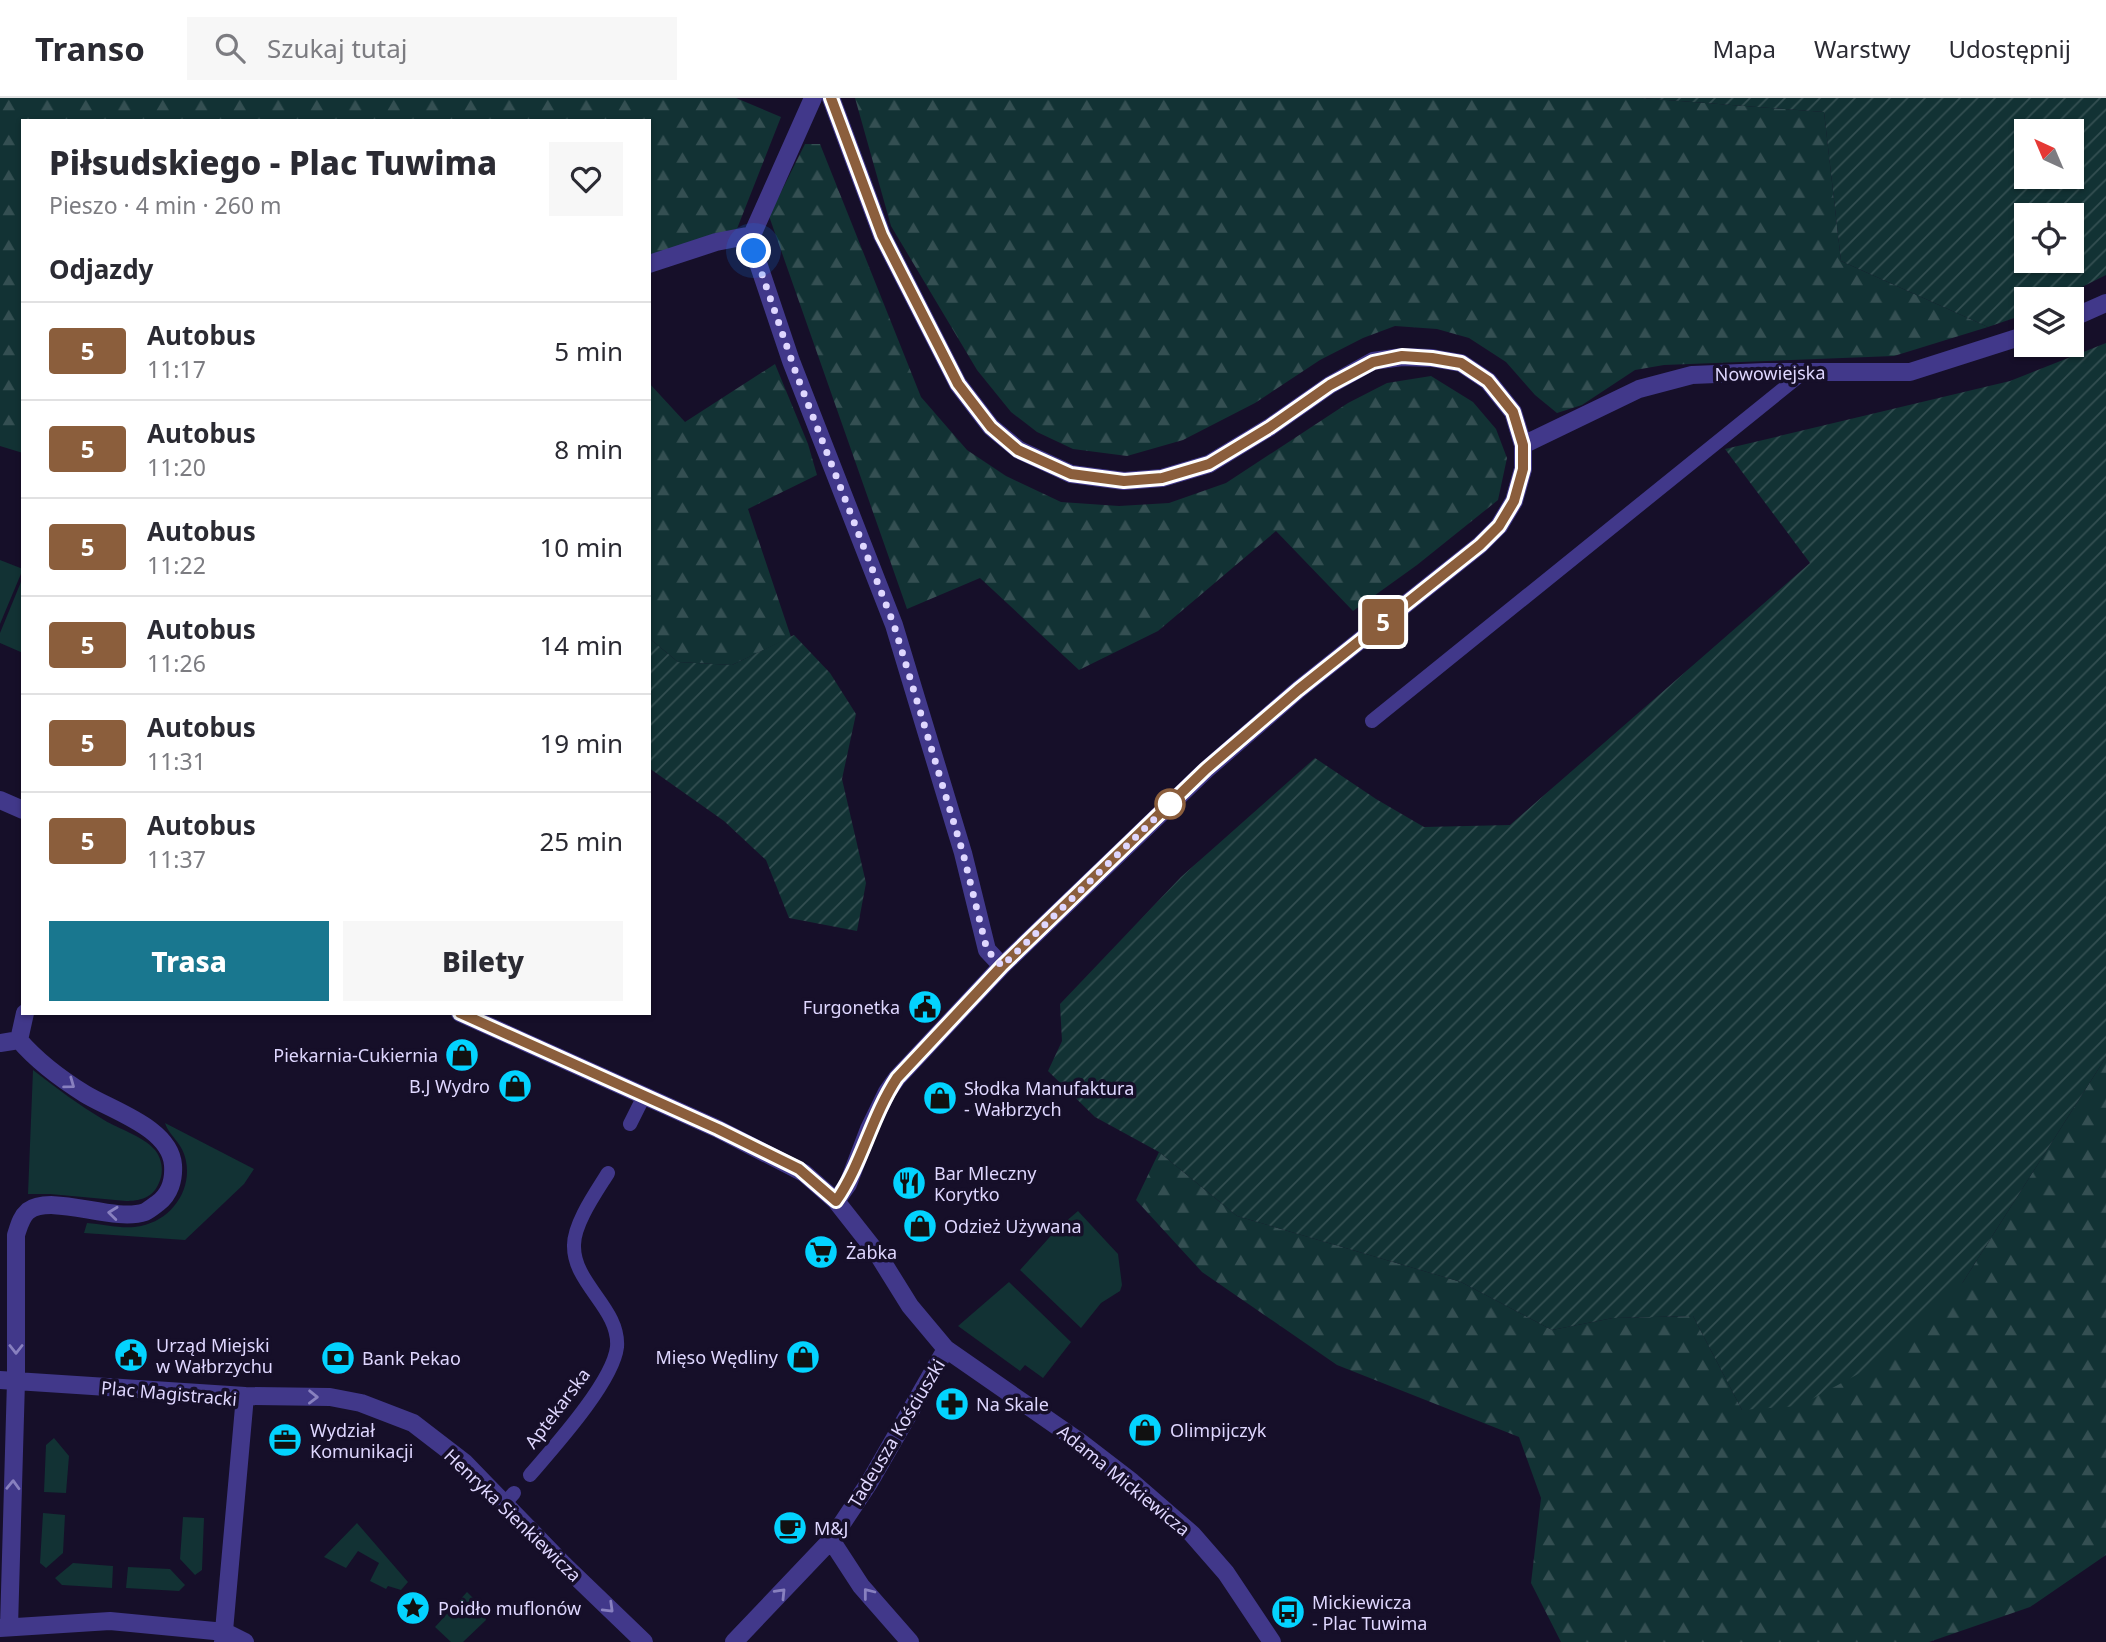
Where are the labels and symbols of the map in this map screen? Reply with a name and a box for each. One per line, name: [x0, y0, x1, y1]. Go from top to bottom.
north arrow: [2014, 119, 2084, 189]
your location: [736, 233, 771, 268]
street label: Nowowiejska: [1714, 360, 1826, 386]
line badge: 5: [1360, 599, 1406, 645]
unlabelled marker: [1155, 789, 1185, 819]
public building icon: Furgonetka: [906, 988, 944, 1026]
place label: Furgonetka: [803, 995, 900, 1019]
shop icon: Piekarnia-Cukiernia: [443, 1036, 481, 1074]
place label: Piekarnia-Cukiernia: [273, 1043, 438, 1067]
shop icon: B.J Wydro: [496, 1067, 534, 1105]
place label: B.J Wydro: [409, 1074, 490, 1098]
one-way arrow: [62, 1076, 75, 1088]
place label: Słodka Manufaktura - Wałbrzych: [964, 1076, 1134, 1121]
shop icon: Słodka Manufaktura - Wałbrzych: [921, 1079, 959, 1117]
place label: Bar Mleczny Korytko: [934, 1161, 1037, 1206]
restaurant icon: Bar Mleczny Korytko: [890, 1164, 928, 1202]
one-way arrow: [107, 1206, 119, 1221]
shop icon: Odzież Używana: [901, 1207, 939, 1245]
place label: Odzież Używana: [944, 1214, 1082, 1238]
supermarket icon: Żabka: [802, 1233, 840, 1271]
place label: Żabka: [846, 1240, 897, 1264]
place label: Urząd Miejski w Wałbrzychu: [156, 1333, 273, 1378]
public building icon: Urząd Miejski w Wałbrzychu: [112, 1336, 150, 1374]
shop icon: Mięso Wędliny: [784, 1338, 822, 1376]
bank icon: Bank Pekao: [319, 1339, 357, 1377]
one-way arrow: [8, 1344, 24, 1355]
place label: Mięso Wędliny: [655, 1345, 779, 1369]
place label: Bank Pekao: [362, 1346, 461, 1370]
street label: Tadeusza Kościuszki: [842, 1354, 950, 1512]
street label: Aptekarska: [519, 1363, 595, 1453]
street label: Plac Magistracki: [100, 1375, 238, 1411]
pharmacy icon: Na Skale: [933, 1385, 971, 1423]
one-way arrow: [308, 1389, 319, 1405]
place label: Na Skale: [976, 1392, 1049, 1416]
shop icon: Olimpijczyk: [1126, 1411, 1164, 1449]
place label: Wydział Komunikacji: [310, 1418, 413, 1463]
place label: Olimpijczyk: [1170, 1418, 1267, 1442]
street label: Adama Mickiewicza: [1053, 1419, 1195, 1541]
office icon: Wydział Komunikacji: [266, 1421, 304, 1459]
street label: Henryka Sienkiewicza: [439, 1443, 587, 1587]
one-way arrow: [6, 1479, 21, 1490]
cafe icon: M&J: [771, 1509, 809, 1547]
place label: M&J: [814, 1516, 848, 1540]
one-way arrow: [773, 1588, 785, 1601]
place icon: Poidło muflonów: [394, 1589, 432, 1627]
one-way arrow: [863, 1589, 876, 1601]
place label: Mickiewicza - Plac Tuwima: [1312, 1590, 1427, 1635]
bus stop icon: Mickiewicza - Plac Tuwima: [1269, 1593, 1307, 1631]
place label: Poidło muflonów: [438, 1596, 581, 1620]
one-way arrow: [601, 1600, 614, 1613]

